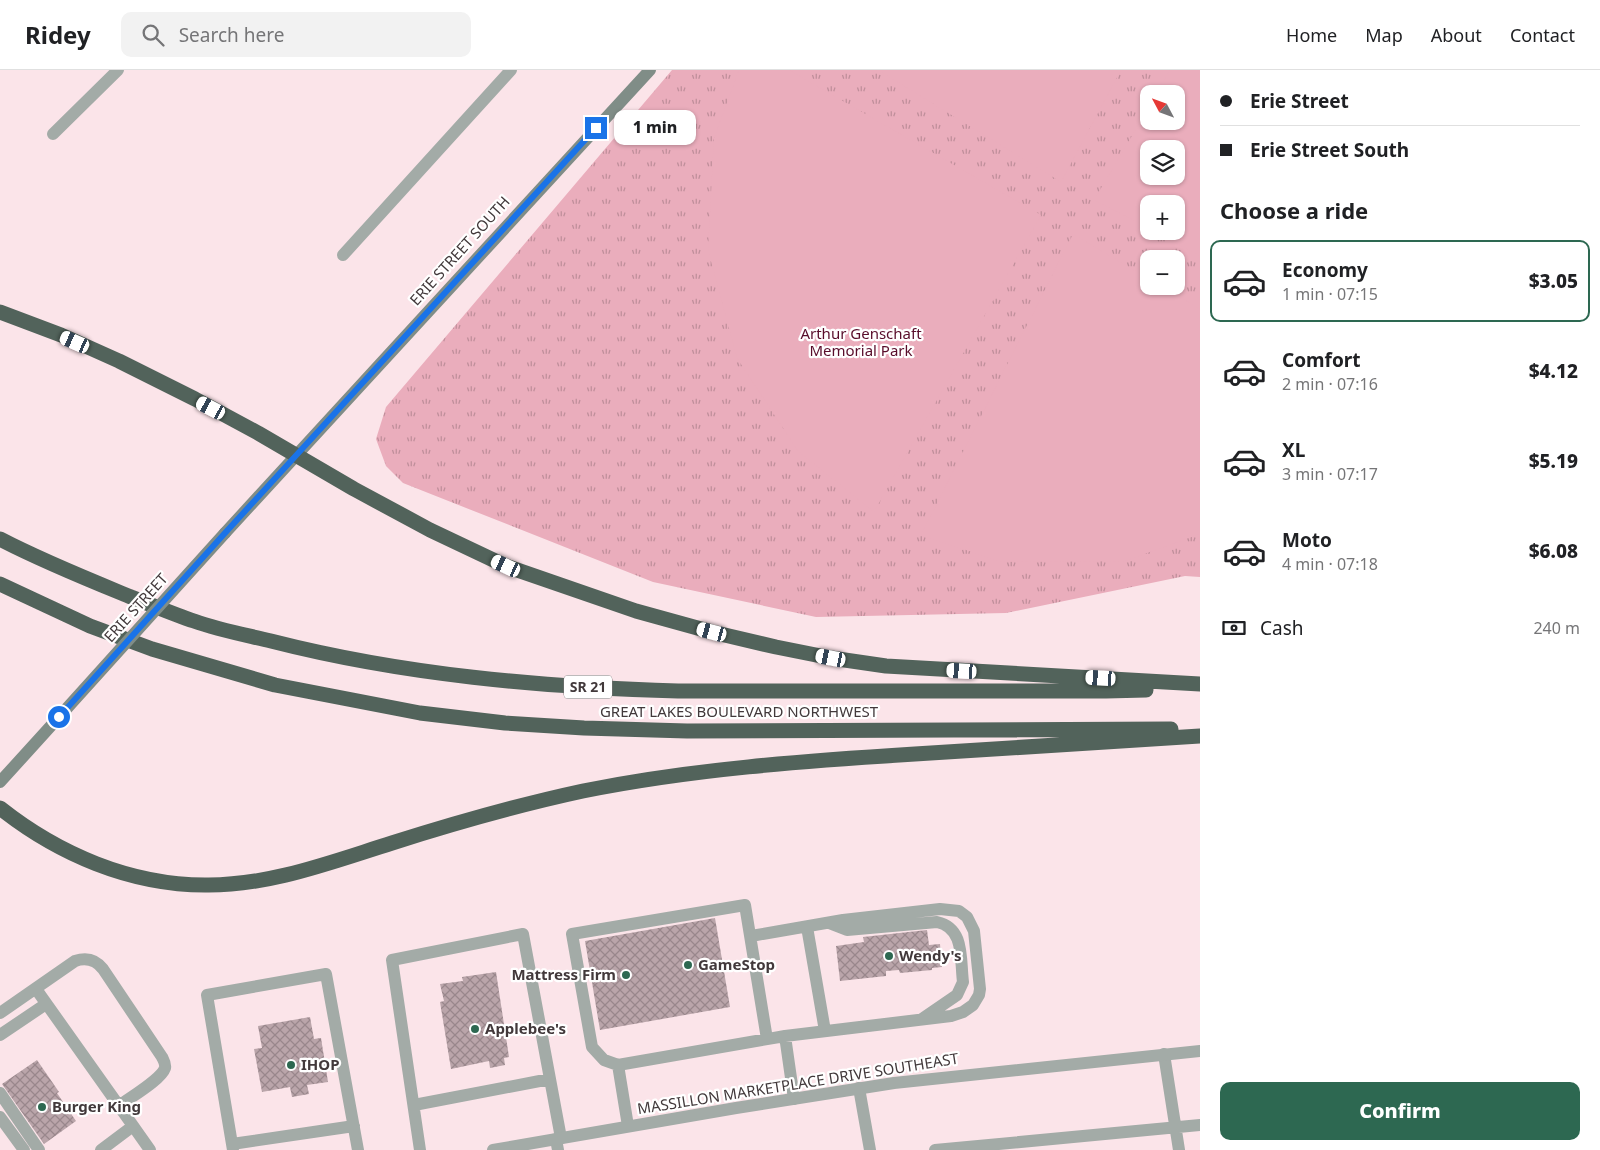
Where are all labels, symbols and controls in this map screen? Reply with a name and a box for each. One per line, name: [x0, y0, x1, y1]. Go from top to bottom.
search box: [121, 12, 471, 57]
text: Ridey: [25, 18, 91, 51]
icon: search: [139, 21, 167, 49]
text: Search here: [179, 22, 284, 48]
text: Home: [1286, 23, 1337, 47]
text: Map: [1365, 23, 1403, 47]
text: About: [1431, 23, 1482, 47]
text: Contact: [1510, 23, 1575, 47]
north arrow: [1140, 85, 1185, 130]
map controls: [1140, 85, 1185, 295]
text: Erie Street: [1250, 88, 1349, 114]
callout: 1 min: [614, 110, 696, 146]
text: 1 min: [633, 116, 677, 138]
route end: [585, 117, 607, 139]
text: Erie Street South: [1250, 137, 1409, 163]
button: layers: [1140, 140, 1185, 185]
street label: ERIE STREET SOUTH: [405, 192, 514, 309]
button: +: [1140, 195, 1185, 240]
text: Choose a ride: [1220, 195, 1368, 225]
button: −: [1140, 250, 1185, 295]
text: Economy: [1282, 257, 1368, 283]
icon: car: [1222, 259, 1267, 304]
text: $3.05: [1529, 268, 1578, 294]
text: 1 min · 07:15: [1282, 283, 1378, 305]
park label: Arthur Genschaft Memorial Park: [800, 323, 922, 360]
car: [58, 329, 91, 355]
text: Comfort: [1282, 347, 1361, 373]
icon: car: [1222, 349, 1267, 394]
text: $4.12: [1529, 358, 1578, 384]
text: 2 min · 07:16: [1282, 373, 1378, 395]
car: [194, 394, 227, 422]
text: XL: [1282, 437, 1305, 463]
icon: car: [1222, 439, 1267, 484]
text: $5.19: [1529, 448, 1578, 474]
text: 3 min · 07:17: [1282, 463, 1378, 485]
text: Moto: [1282, 527, 1332, 553]
icon: car: [1222, 529, 1267, 574]
text: $6.08: [1529, 538, 1578, 564]
car: [489, 553, 522, 579]
text: 4 min · 07:18: [1282, 553, 1378, 575]
street label: ERIE STREET: [99, 568, 172, 646]
icon: cash: [1220, 614, 1248, 642]
text: Cash: [1260, 615, 1304, 641]
text: 240 m: [1533, 617, 1580, 639]
car: [695, 621, 728, 643]
car: [814, 648, 847, 668]
car: [946, 663, 977, 679]
car: [1085, 670, 1116, 686]
road number: SR 21: [564, 676, 612, 698]
street label: GREAT LAKES BOULEVARD NORTHWEST: [600, 701, 879, 721]
route start: [48, 706, 70, 728]
place label: Wendy's: [899, 945, 962, 965]
marker: Wendy's: [883, 950, 895, 962]
place label: GameStop: [698, 954, 775, 974]
marker: GameStop: [682, 959, 694, 971]
place label: Mattress Firm: [511, 964, 616, 984]
marker: Mattress Firm: [620, 969, 632, 981]
place label: Applebee's: [485, 1018, 566, 1038]
marker: Applebee's: [469, 1023, 481, 1035]
street label: MASSILLON MARKETPLACE DRIVE SOUTHEAST: [636, 1048, 961, 1118]
place label: IHOP: [301, 1054, 340, 1074]
marker: IHOP: [285, 1059, 297, 1071]
button: Confirm: [1220, 1082, 1580, 1140]
place label: Burger King: [52, 1096, 141, 1116]
marker: Burger King: [36, 1101, 48, 1113]

